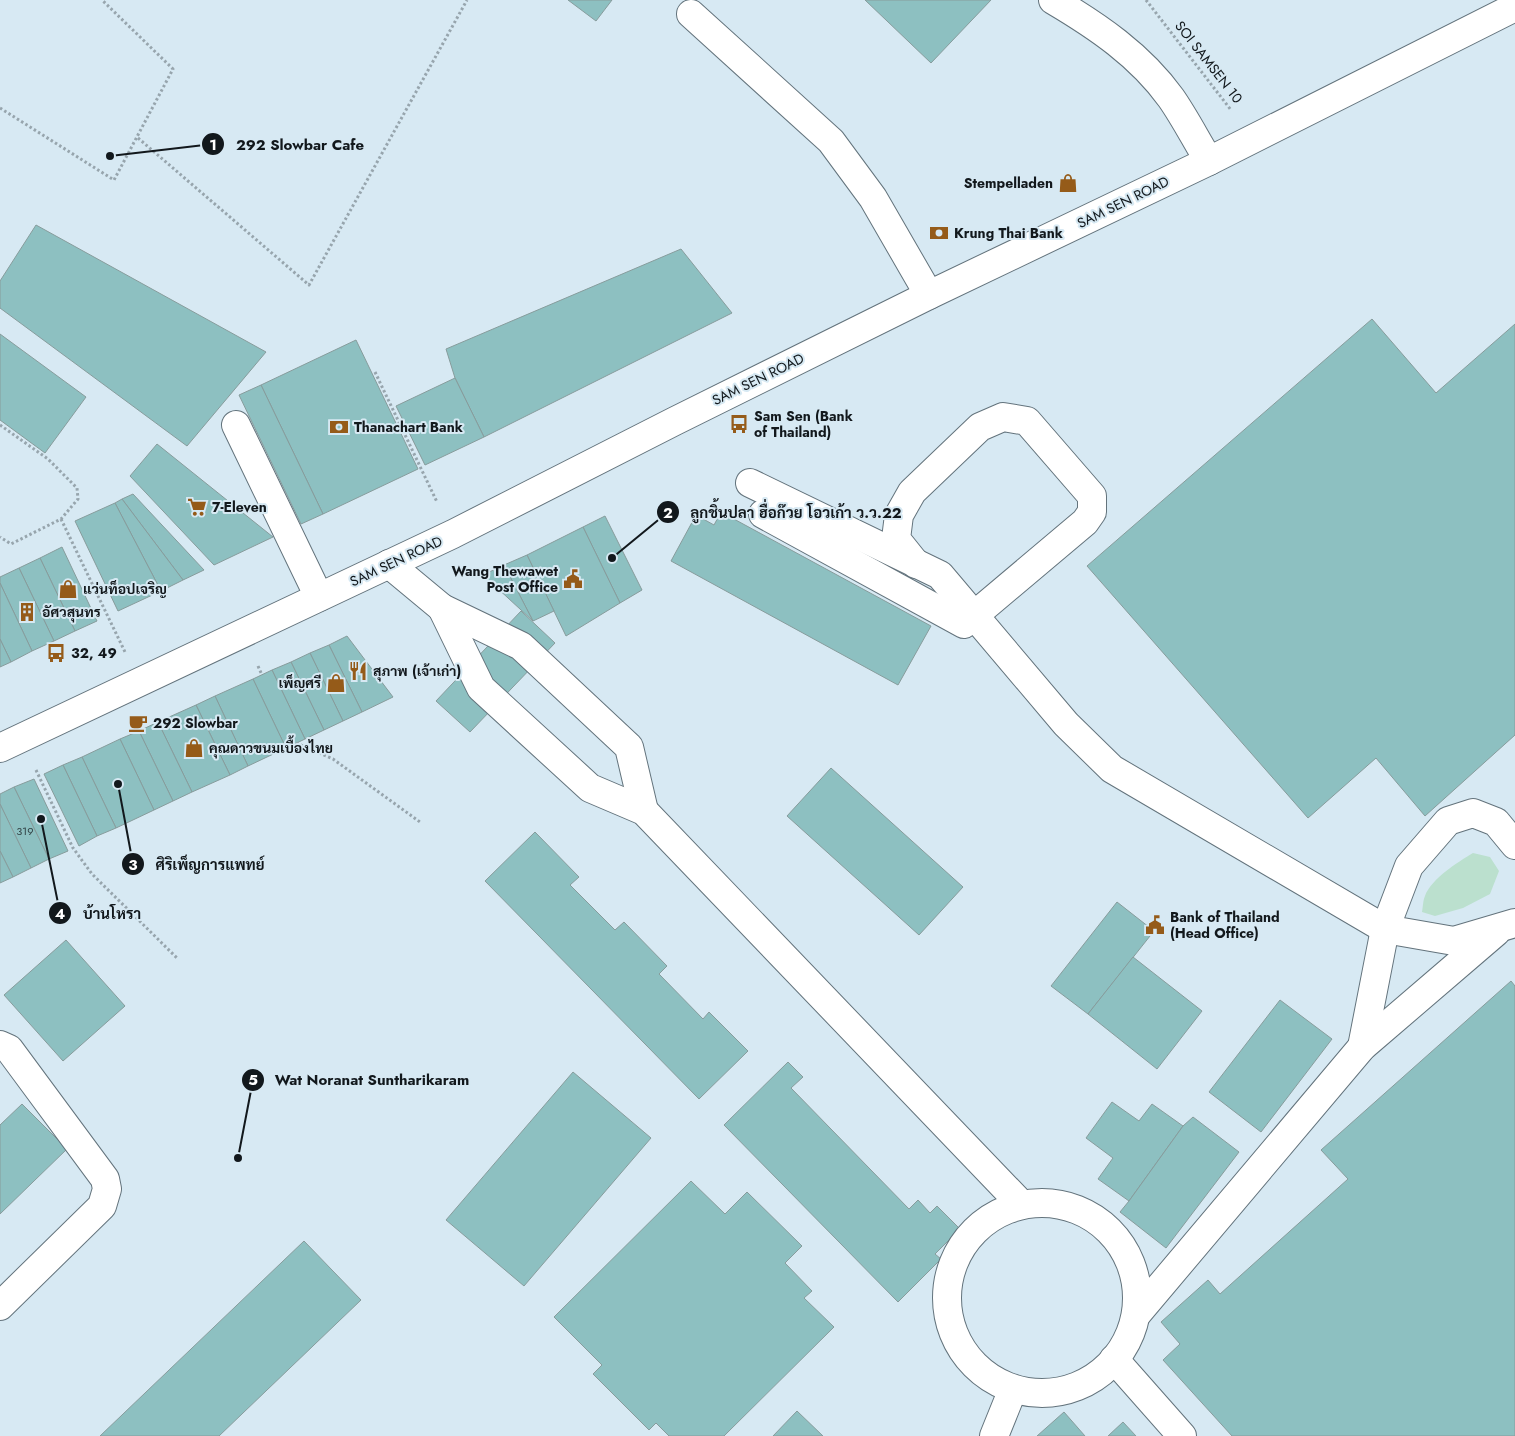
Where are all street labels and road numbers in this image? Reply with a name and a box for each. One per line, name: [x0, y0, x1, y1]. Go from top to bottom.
street label: SOI SAMSEN 10: [1170, 17, 1248, 107]
street label: SAM SEN ROAD: [1074, 171, 1172, 233]
street label: SAM SEN ROAD: [709, 348, 807, 410]
street label: SAM SEN ROAD: [346, 531, 446, 591]

